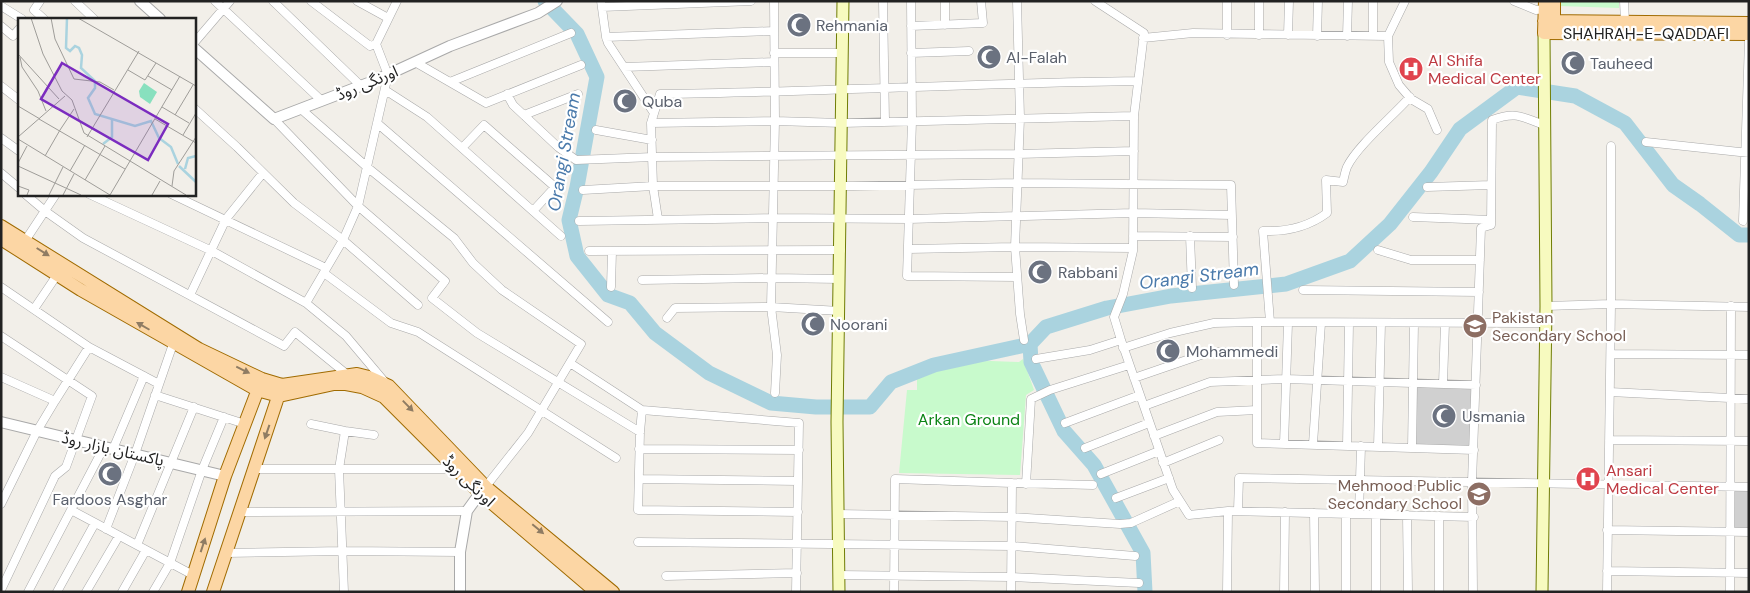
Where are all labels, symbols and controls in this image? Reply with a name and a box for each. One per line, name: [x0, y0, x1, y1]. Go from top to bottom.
mosque icon: Rehmania: [786, 12, 812, 38]
place label: Rehmania: [816, 15, 888, 36]
inset map: [18, 18, 195, 195]
street label: SHAHRAH-E-QADDAFI: [1563, 23, 1729, 44]
mosque icon: Al-Falah: [976, 44, 1002, 70]
place label: Al-Falah: [1006, 47, 1067, 68]
place label: Al Shifa Medical Center: [1428, 50, 1541, 89]
mosque icon: Tauheed: [1560, 50, 1586, 76]
place label: Tauheed: [1590, 53, 1653, 74]
hospital icon: Al Shifa Medical Center: [1398, 56, 1424, 82]
street label: اورنگی روڈ: [333, 61, 401, 105]
mosque icon: Quba: [612, 88, 638, 114]
water label: Orangi Stream: [542, 91, 586, 213]
place label: Quba: [642, 91, 682, 112]
one-way arrow: [36, 247, 49, 256]
water label: Orangi Stream: [1138, 257, 1260, 295]
mosque icon: Rabbani: [1027, 259, 1053, 285]
place label: Rabbani: [1058, 262, 1118, 283]
place label: Pakistan Secondary School: [1492, 307, 1626, 346]
mosque icon: Noorani: [800, 311, 826, 337]
school or university icon: Pakistan Secondary School: [1462, 313, 1488, 339]
place label: Noorani: [830, 314, 888, 335]
one-way arrow: [135, 322, 150, 330]
mosque icon: Mohammedi: [1155, 338, 1181, 364]
place label: Mohammedi: [1186, 341, 1278, 362]
one-way arrow: [236, 366, 250, 374]
one-way arrow: [402, 400, 414, 412]
mosque icon: Usmania: [1431, 403, 1457, 429]
place label: Usmania: [1462, 406, 1525, 427]
park label: Arkan Ground: [918, 409, 1020, 430]
one-way arrow: [262, 424, 270, 439]
street label: پاکستان بازار روڈ: [60, 427, 166, 471]
street label: اورنگی روڈ: [438, 451, 500, 511]
place label: Ansari Medical Center: [1606, 460, 1719, 499]
mosque icon: Fardoos Asghar: [97, 461, 123, 487]
hospital icon: Ansari Medical Center: [1575, 466, 1601, 492]
place label: Mehmood Public Secondary School: [1328, 475, 1462, 514]
school or university icon: Mehmood Public Secondary School: [1466, 481, 1492, 507]
place label: Fardoos Asghar: [52, 489, 168, 510]
one-way arrow: [532, 524, 545, 535]
one-way arrow: [199, 538, 207, 553]

